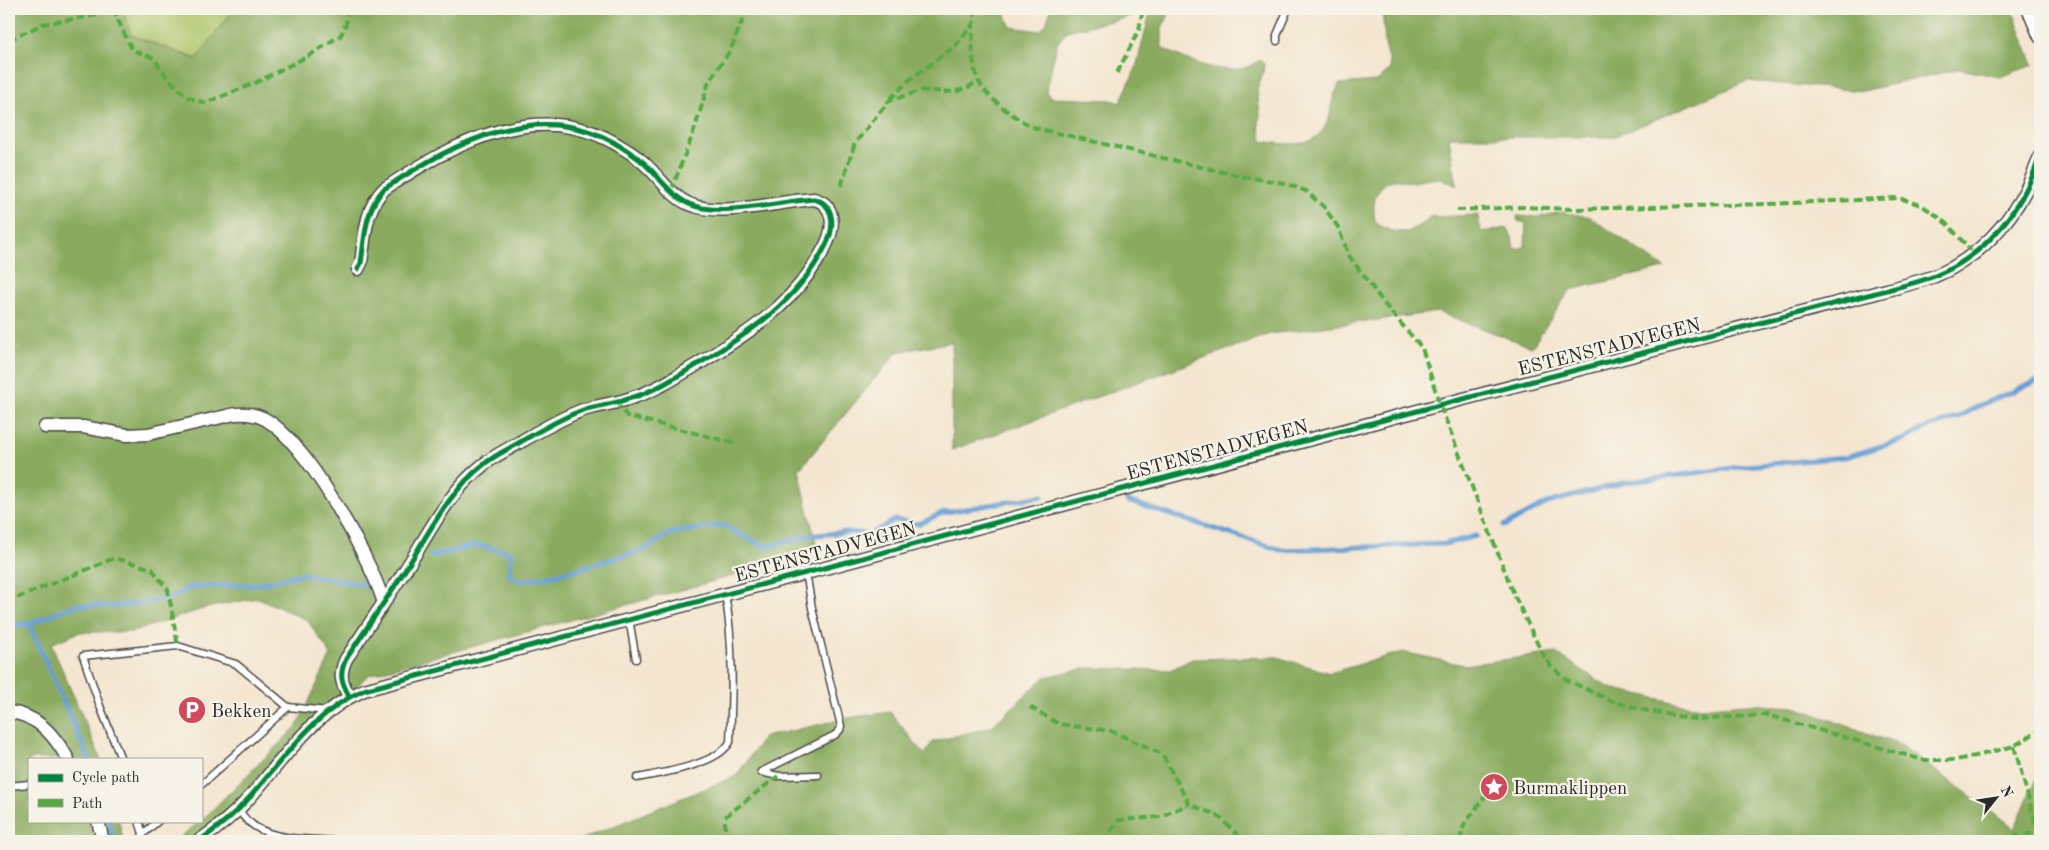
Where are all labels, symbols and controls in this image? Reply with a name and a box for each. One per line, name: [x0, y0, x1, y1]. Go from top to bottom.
street label: ESTENSTADVEGEN: [1516, 316, 1703, 380]
street label: ESTENSTADVEGEN: [1125, 418, 1311, 485]
street label: ESTENSTADVEGEN: [733, 520, 919, 587]
parking icon: Bekken: [177, 695, 207, 725]
place label: Bekken: [211, 703, 272, 722]
legend: [28, 758, 202, 822]
text: Cycle path: [72, 771, 140, 786]
place icon: Burmaklippen: [1479, 772, 1509, 802]
north arrow: [1972, 772, 2022, 822]
place label: Burmaklippen: [1513, 780, 1627, 799]
text: N: [1998, 784, 2015, 800]
text: Path: [72, 797, 102, 812]

